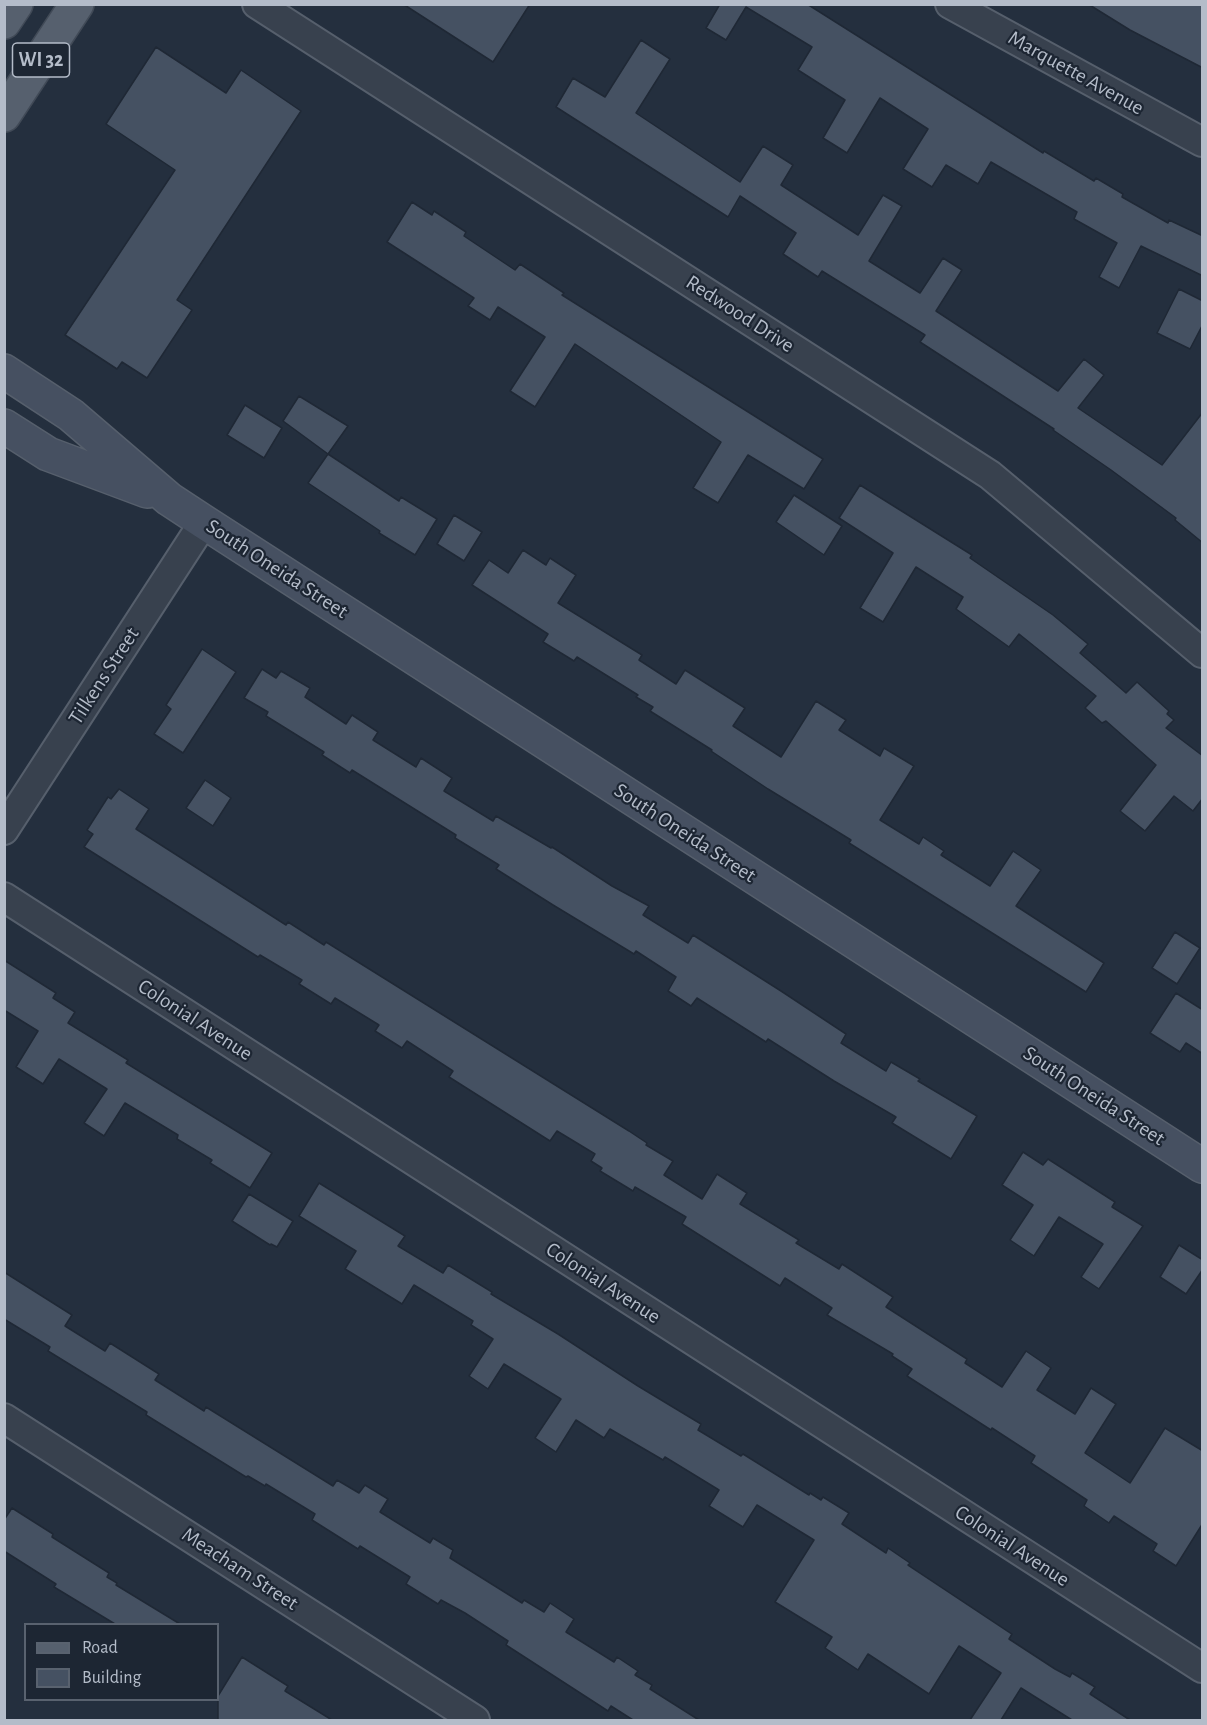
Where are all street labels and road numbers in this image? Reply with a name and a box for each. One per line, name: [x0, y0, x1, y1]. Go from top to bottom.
street label: Marquette Avenue: [1004, 25, 1148, 121]
road number: WI 32: [12, 43, 70, 77]
street label: Redwood Drive: [681, 270, 799, 358]
street label: South Oneida Street: [201, 514, 353, 624]
street label: Tilkens Street: [63, 623, 145, 729]
street label: South Oneida Street: [609, 778, 761, 888]
street label: Colonial Avenue: [133, 974, 257, 1066]
street label: South Oneida Street: [1018, 1041, 1170, 1151]
street label: Colonial Avenue: [541, 1237, 665, 1329]
street label: Colonial Avenue: [950, 1500, 1074, 1592]
street label: Meacham Street: [177, 1522, 303, 1616]

